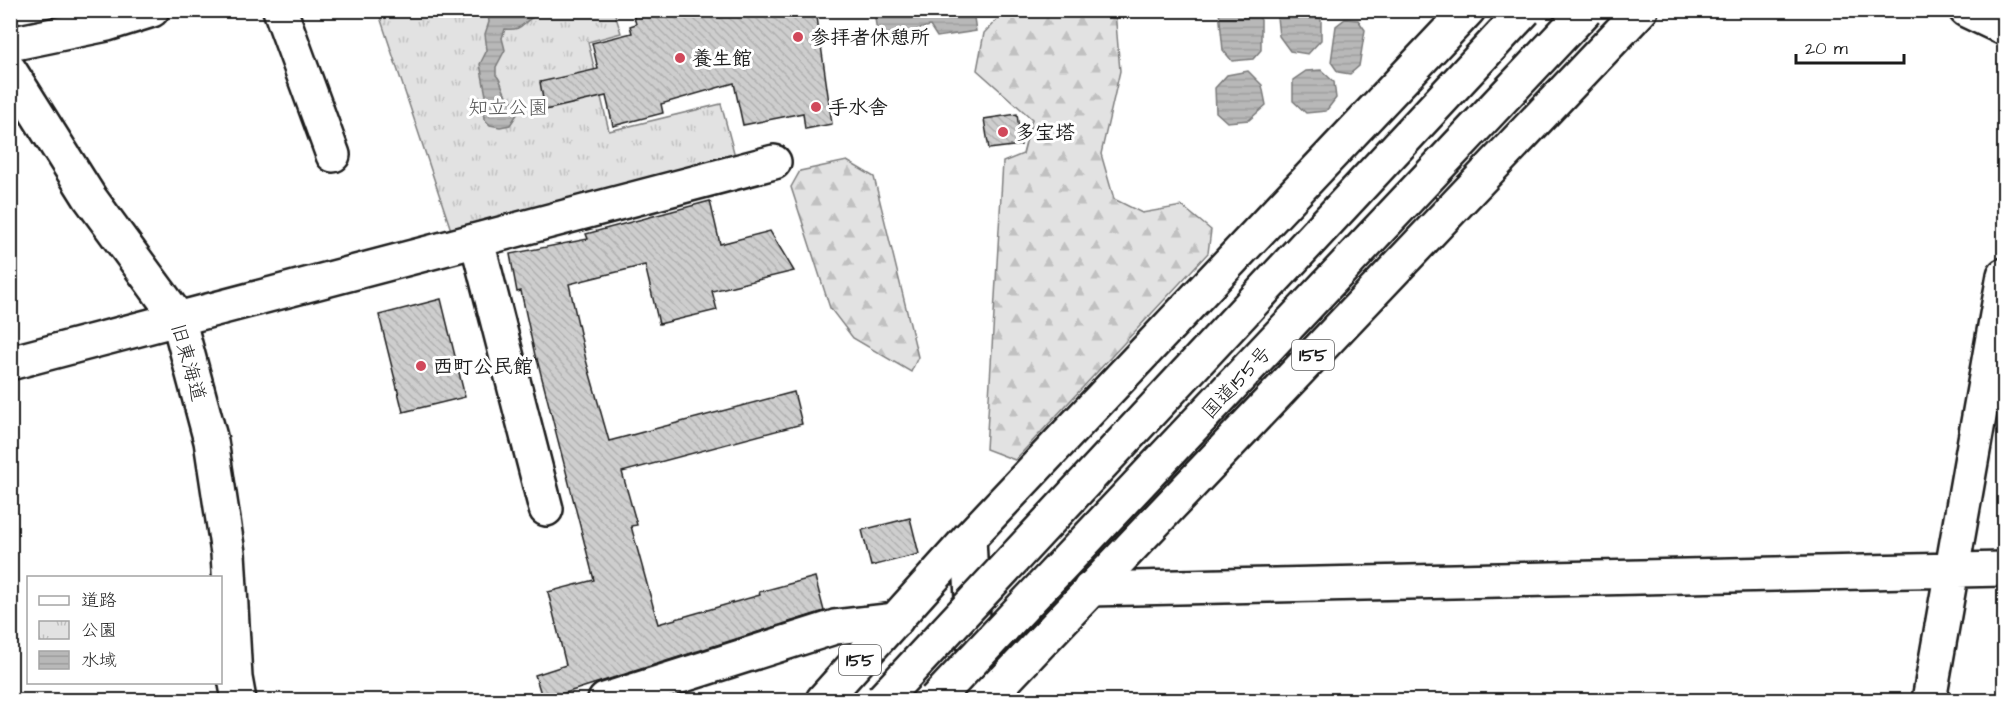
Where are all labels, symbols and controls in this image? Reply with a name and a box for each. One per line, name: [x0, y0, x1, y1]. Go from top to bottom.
place label: 参拝者休憩所: [810, 24, 930, 52]
scale bar: [1796, 27, 1904, 65]
marker: 参拝者休憩所: [791, 30, 805, 44]
text: 20 m: [1805, 36, 1848, 61]
place label: 養生館: [692, 45, 752, 73]
marker: 養生館: [673, 51, 687, 65]
park label: 知立公園: [468, 94, 548, 122]
place label: 手水舎: [828, 94, 888, 122]
marker: 手水舎: [809, 100, 823, 114]
place label: 多宝塔: [1015, 119, 1075, 147]
marker: 多宝塔: [996, 125, 1010, 139]
street label: 旧東海道: [164, 320, 213, 405]
street label: 国道155号: [1195, 340, 1278, 425]
road number: 155: [1292, 340, 1334, 370]
place label: 西町公民館: [433, 353, 533, 381]
marker: 西町公民館: [414, 359, 428, 373]
legend: [27, 576, 222, 684]
text: 道路: [81, 588, 117, 613]
text: 公園: [81, 618, 117, 643]
road number: 155: [839, 645, 881, 675]
text: 水域: [81, 648, 117, 673]

